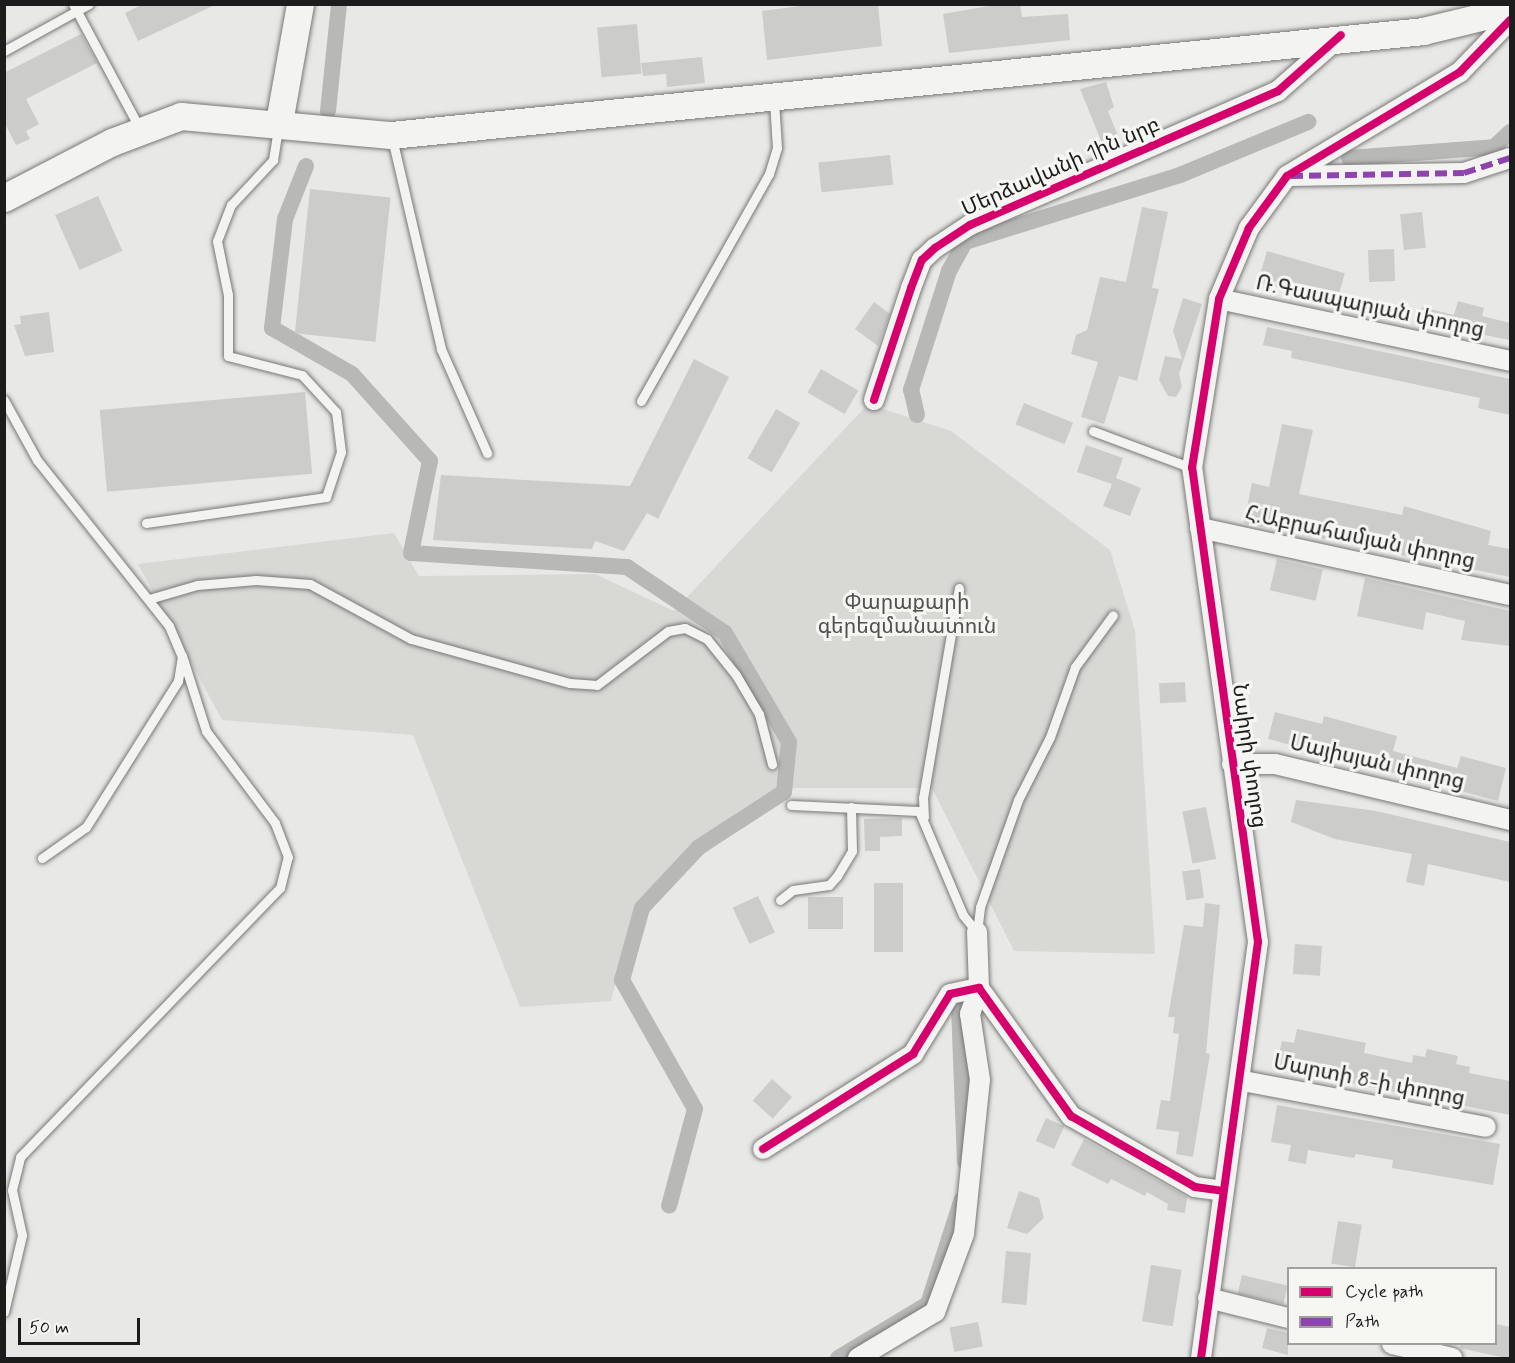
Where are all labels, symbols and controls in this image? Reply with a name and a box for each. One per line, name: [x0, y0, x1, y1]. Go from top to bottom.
street label: Մերձավանի 1ին նրբ: [958, 112, 1164, 222]
street label: Ռ.Գասպարյան փողոց: [1254, 270, 1486, 344]
street label: Հ.Աբրահամյան փողոց: [1243, 501, 1477, 575]
park label: Փարաքարի գերեզմանատուն: [818, 590, 996, 640]
street label: Նաիրի փողոց: [1226, 682, 1272, 830]
street label: Մայիսյան փողոց: [1287, 731, 1467, 795]
street label: Մարտի 8-ի փողոց: [1271, 1050, 1467, 1112]
legend: [1287, 1267, 1497, 1345]
text: Cycle path: [1345, 1280, 1423, 1304]
scale bar: [21, 1306, 142, 1344]
text: Path: [1345, 1310, 1380, 1334]
text: 50 m: [29, 1316, 69, 1340]

